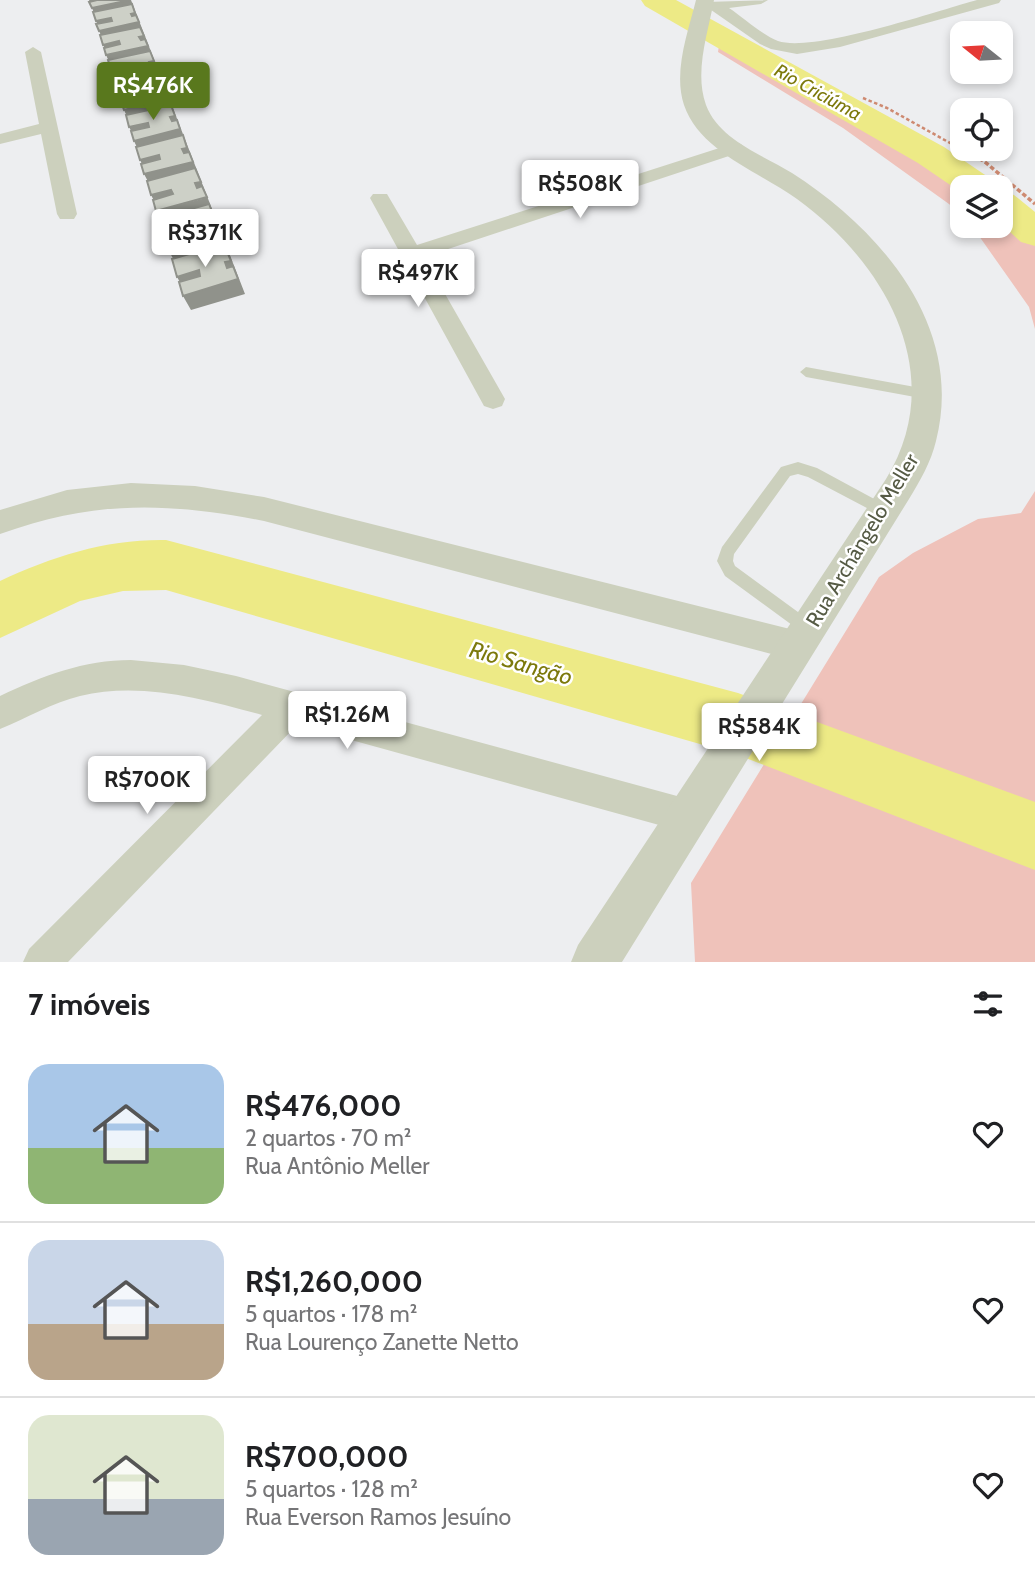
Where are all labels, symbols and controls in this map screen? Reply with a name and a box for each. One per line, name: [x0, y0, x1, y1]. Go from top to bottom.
north arrow: [950, 21, 1013, 84]
map controls: [950, 21, 1013, 238]
water label: Rio Criciúma: [771, 59, 865, 125]
pin: R$476K: [96, 62, 210, 122]
text: R$476K: [113, 71, 193, 99]
button: locate: [950, 98, 1013, 161]
pin: R$508K: [523, 160, 637, 220]
text: R$508K: [538, 169, 622, 197]
button: layers: [950, 175, 1013, 238]
pin: R$371K: [148, 210, 262, 269]
text: R$371K: [168, 218, 242, 246]
pin: R$497K: [361, 250, 475, 309]
text: R$497K: [377, 258, 459, 286]
street label: Rua Archângelo Meller: [800, 449, 924, 631]
water label: Rio Sangão: [466, 635, 576, 691]
pin: R$1.26M: [282, 692, 412, 751]
text: R$1.26M: [304, 700, 390, 728]
pin: R$584K: [702, 704, 816, 763]
text: R$584K: [718, 712, 800, 740]
pin: R$700K: [90, 756, 204, 816]
text: R$700K: [104, 765, 190, 793]
icon: filters: [969, 985, 1007, 1023]
text: 7 imóveis: [28, 986, 150, 1023]
text: R$476,000: [245, 1087, 402, 1124]
icon: home: [84, 1092, 168, 1176]
icon: heart: [969, 1115, 1007, 1153]
text: 2 quartos · 70 m²: [245, 1124, 411, 1152]
text: Rua Antônio Meller: [245, 1152, 430, 1180]
text: R$1,260,000: [245, 1263, 423, 1300]
icon: home: [84, 1268, 168, 1352]
icon: heart: [969, 1291, 1007, 1329]
text: 5 quartos · 178 m²: [245, 1300, 417, 1328]
text: Rua Lourenço Zanette Netto: [245, 1328, 519, 1356]
text: R$700,000: [245, 1438, 408, 1475]
icon: home: [84, 1443, 168, 1527]
icon: heart: [969, 1466, 1007, 1504]
text: 5 quartos · 128 m²: [245, 1475, 418, 1503]
text: Rua Everson Ramos Jesuíno: [245, 1503, 511, 1531]

